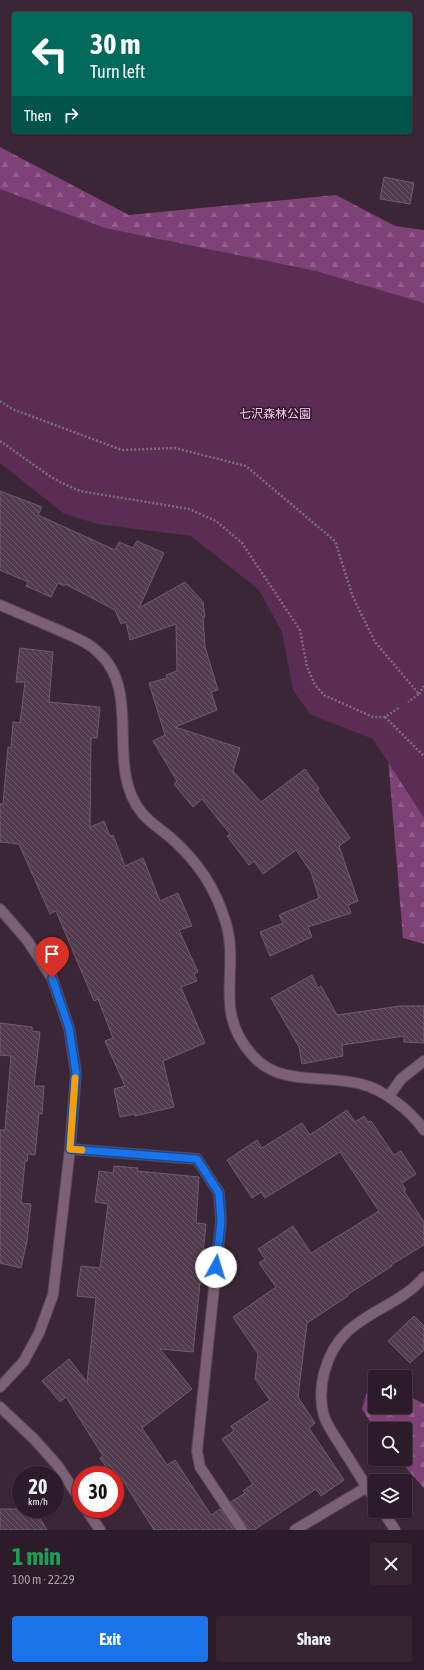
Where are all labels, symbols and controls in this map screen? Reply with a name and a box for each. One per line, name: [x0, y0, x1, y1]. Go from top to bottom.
icon: left: [24, 28, 76, 80]
text: 30 m: [90, 28, 140, 60]
text: Turn left: [90, 61, 145, 82]
icon: right: [60, 104, 82, 126]
text: Then: [24, 107, 52, 124]
park label: 七沢森林公園: [239, 407, 311, 421]
pin: [35, 937, 69, 978]
icon: arrive: [41, 943, 63, 965]
position arrow: [195, 1246, 237, 1288]
map controls: [368, 1370, 412, 1518]
button: sound: [368, 1370, 412, 1414]
button: search: [368, 1422, 412, 1466]
speed limit sign: 30: [72, 1466, 124, 1518]
button: layers: [368, 1474, 412, 1518]
text: 20: [29, 1475, 47, 1498]
text: km/h: [28, 1496, 48, 1507]
text: 1 min: [12, 1543, 61, 1570]
button: close: [370, 1543, 412, 1585]
text: 100 m · 22:29: [12, 1572, 75, 1587]
button: Exit: [12, 1616, 208, 1662]
button: Share: [216, 1616, 412, 1662]

